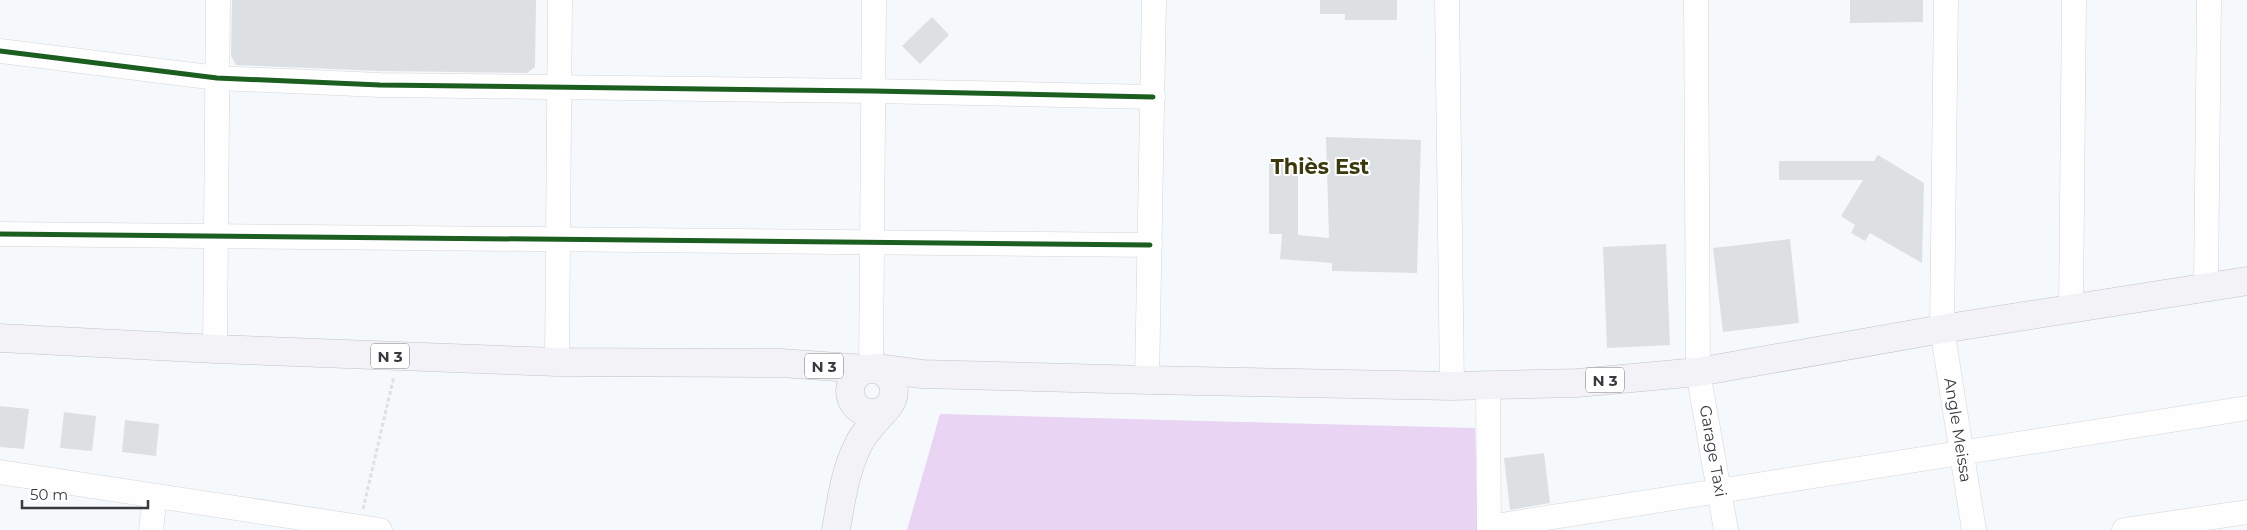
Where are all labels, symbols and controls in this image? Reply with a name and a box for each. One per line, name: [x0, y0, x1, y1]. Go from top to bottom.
district label: Thiès Est: [1271, 154, 1369, 179]
road number: N 3: [371, 344, 409, 368]
road number: N 3: [805, 354, 843, 378]
road number: N 3: [1586, 368, 1624, 392]
street label: Angle Meissa: [1940, 376, 1976, 484]
street label: Garage Taxi: [1696, 404, 1730, 498]
scale bar: [22, 478, 149, 510]
text: 50 m: [30, 485, 68, 504]

